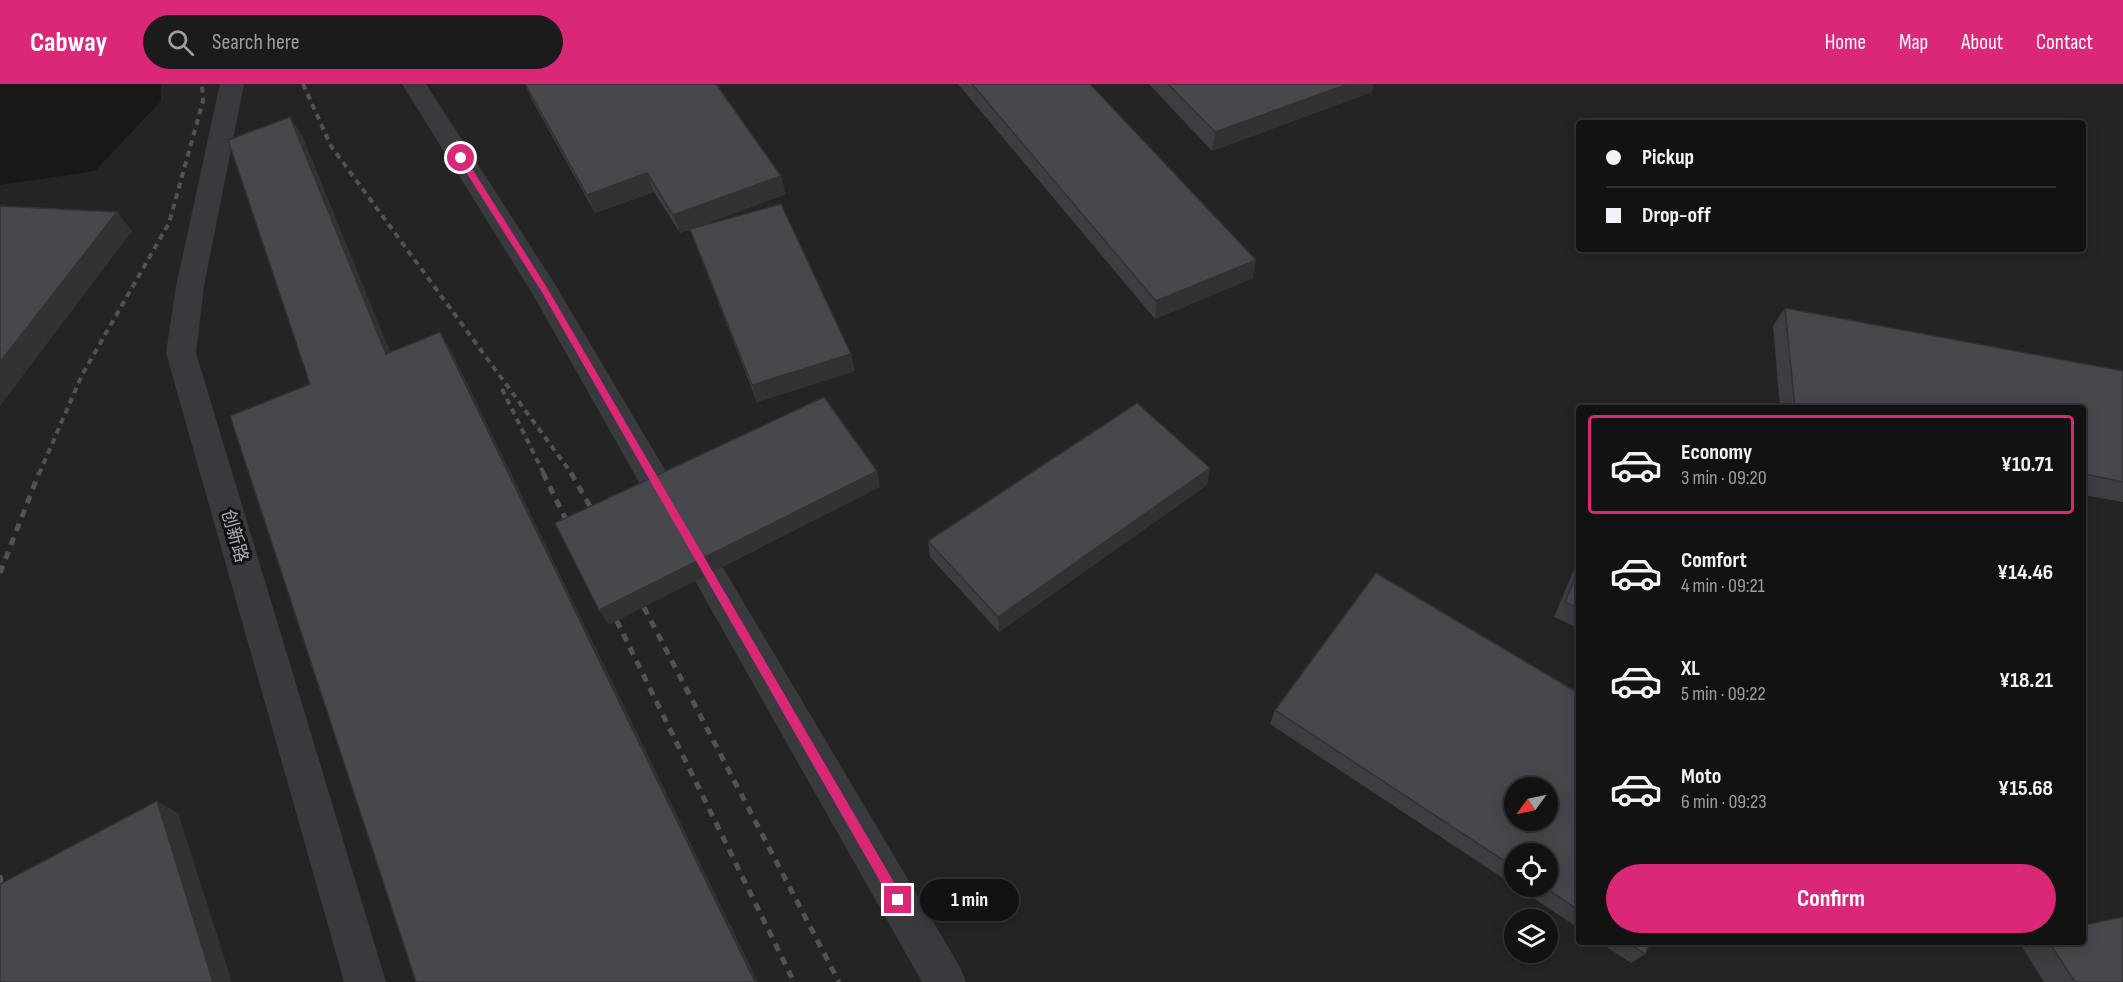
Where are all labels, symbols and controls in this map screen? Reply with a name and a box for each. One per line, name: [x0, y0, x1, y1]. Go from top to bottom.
search box: [143, 15, 563, 69]
text: Cabway: [30, 26, 107, 59]
icon: search: [164, 26, 197, 59]
text: Search here: [212, 29, 300, 56]
text: Home: [1825, 30, 1866, 55]
text: Map: [1899, 30, 1928, 55]
text: About: [1961, 30, 2003, 55]
text: Contact: [2036, 30, 2093, 55]
route start: [447, 144, 474, 171]
text: Pickup: [1642, 144, 1694, 171]
text: Drop-off: [1642, 202, 1711, 229]
icon: car: [1609, 438, 1663, 492]
text: Economy: [1681, 439, 1752, 466]
text: ¥10.71: [2001, 451, 2053, 478]
text: 3 min · 09:20: [1681, 466, 1767, 490]
street label: 创新路: [217, 507, 252, 565]
icon: car: [1609, 546, 1663, 600]
text: Comfort: [1681, 547, 1747, 574]
text: ¥14.46: [1997, 559, 2053, 586]
text: 4 min · 09:21: [1681, 574, 1765, 598]
icon: car: [1609, 654, 1663, 708]
text: XL: [1681, 655, 1700, 682]
text: ¥18.21: [1999, 667, 2053, 694]
text: 5 min · 09:22: [1681, 682, 1766, 706]
icon: car: [1609, 762, 1663, 816]
text: Moto: [1681, 763, 1721, 790]
text: ¥15.68: [1998, 775, 2053, 802]
north arrow: [1504, 777, 1558, 831]
map controls: [1504, 777, 1558, 963]
text: 6 min · 09:23: [1681, 790, 1767, 814]
button: locate: [1504, 843, 1558, 897]
button: Confirm: [1606, 864, 2056, 933]
callout: 1 min: [919, 879, 1018, 921]
route end: [884, 886, 911, 913]
text: 1 min: [951, 888, 988, 912]
button: layers: [1504, 909, 1558, 963]

